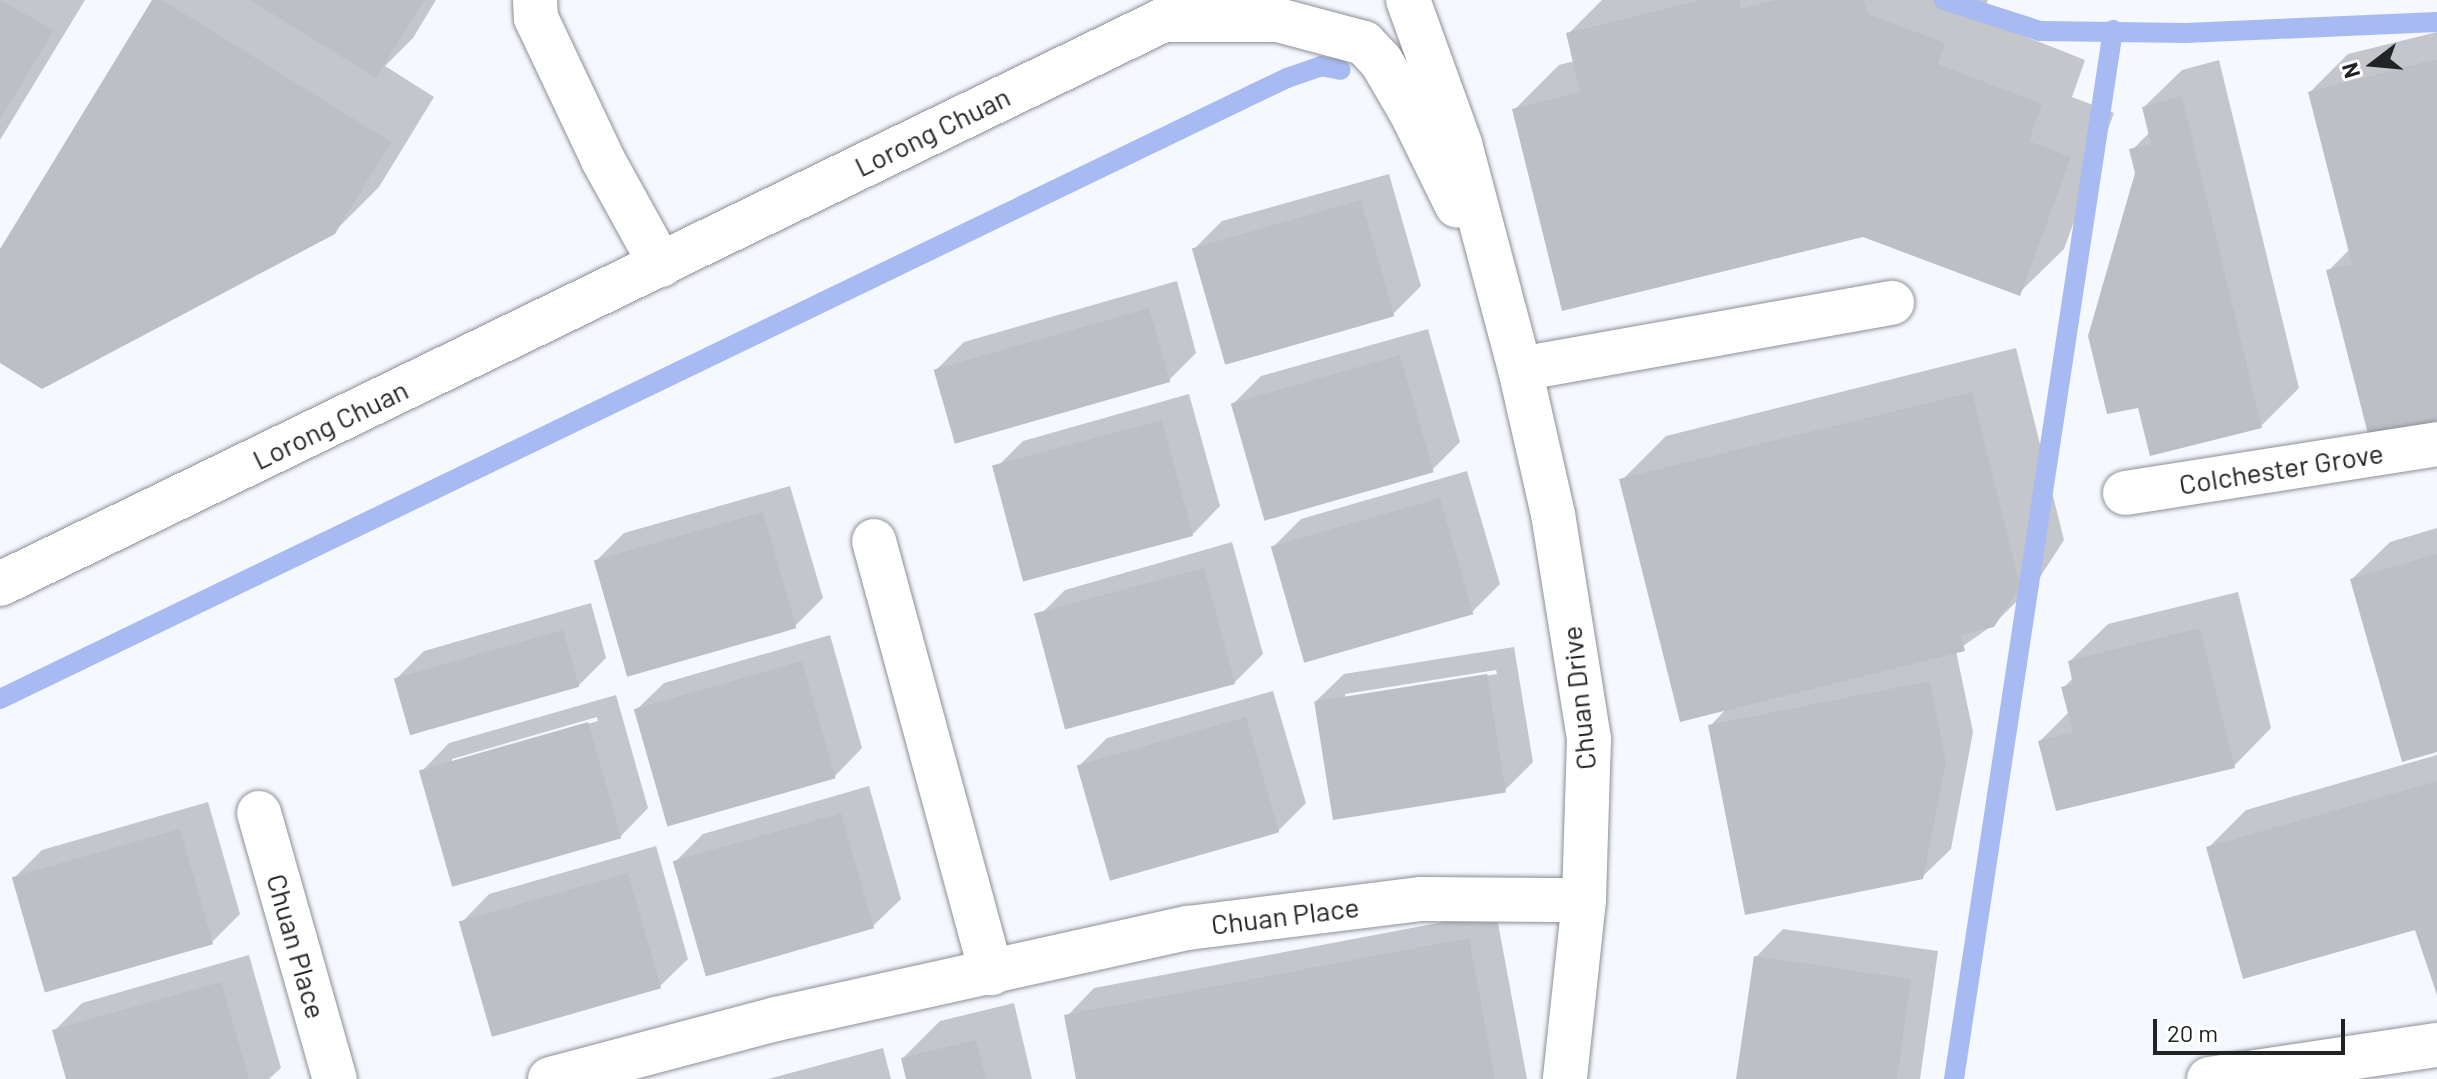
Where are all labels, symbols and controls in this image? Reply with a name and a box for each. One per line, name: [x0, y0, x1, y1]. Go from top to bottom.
north arrow: [2333, 24, 2413, 104]
text: N: [2335, 60, 2364, 81]
street label: Lorong Chuan: [849, 79, 1015, 183]
street label: Lorong Chuan: [247, 372, 413, 476]
street label: Colchester Grove: [2176, 435, 2386, 501]
street label: Chuan Drive: [1554, 624, 1602, 772]
street label: Chuan Place: [260, 870, 334, 1022]
street label: Chuan Place: [1209, 889, 1361, 941]
scale bar: [2157, 1003, 2349, 1053]
text: 20 m: [2167, 1018, 2218, 1047]

